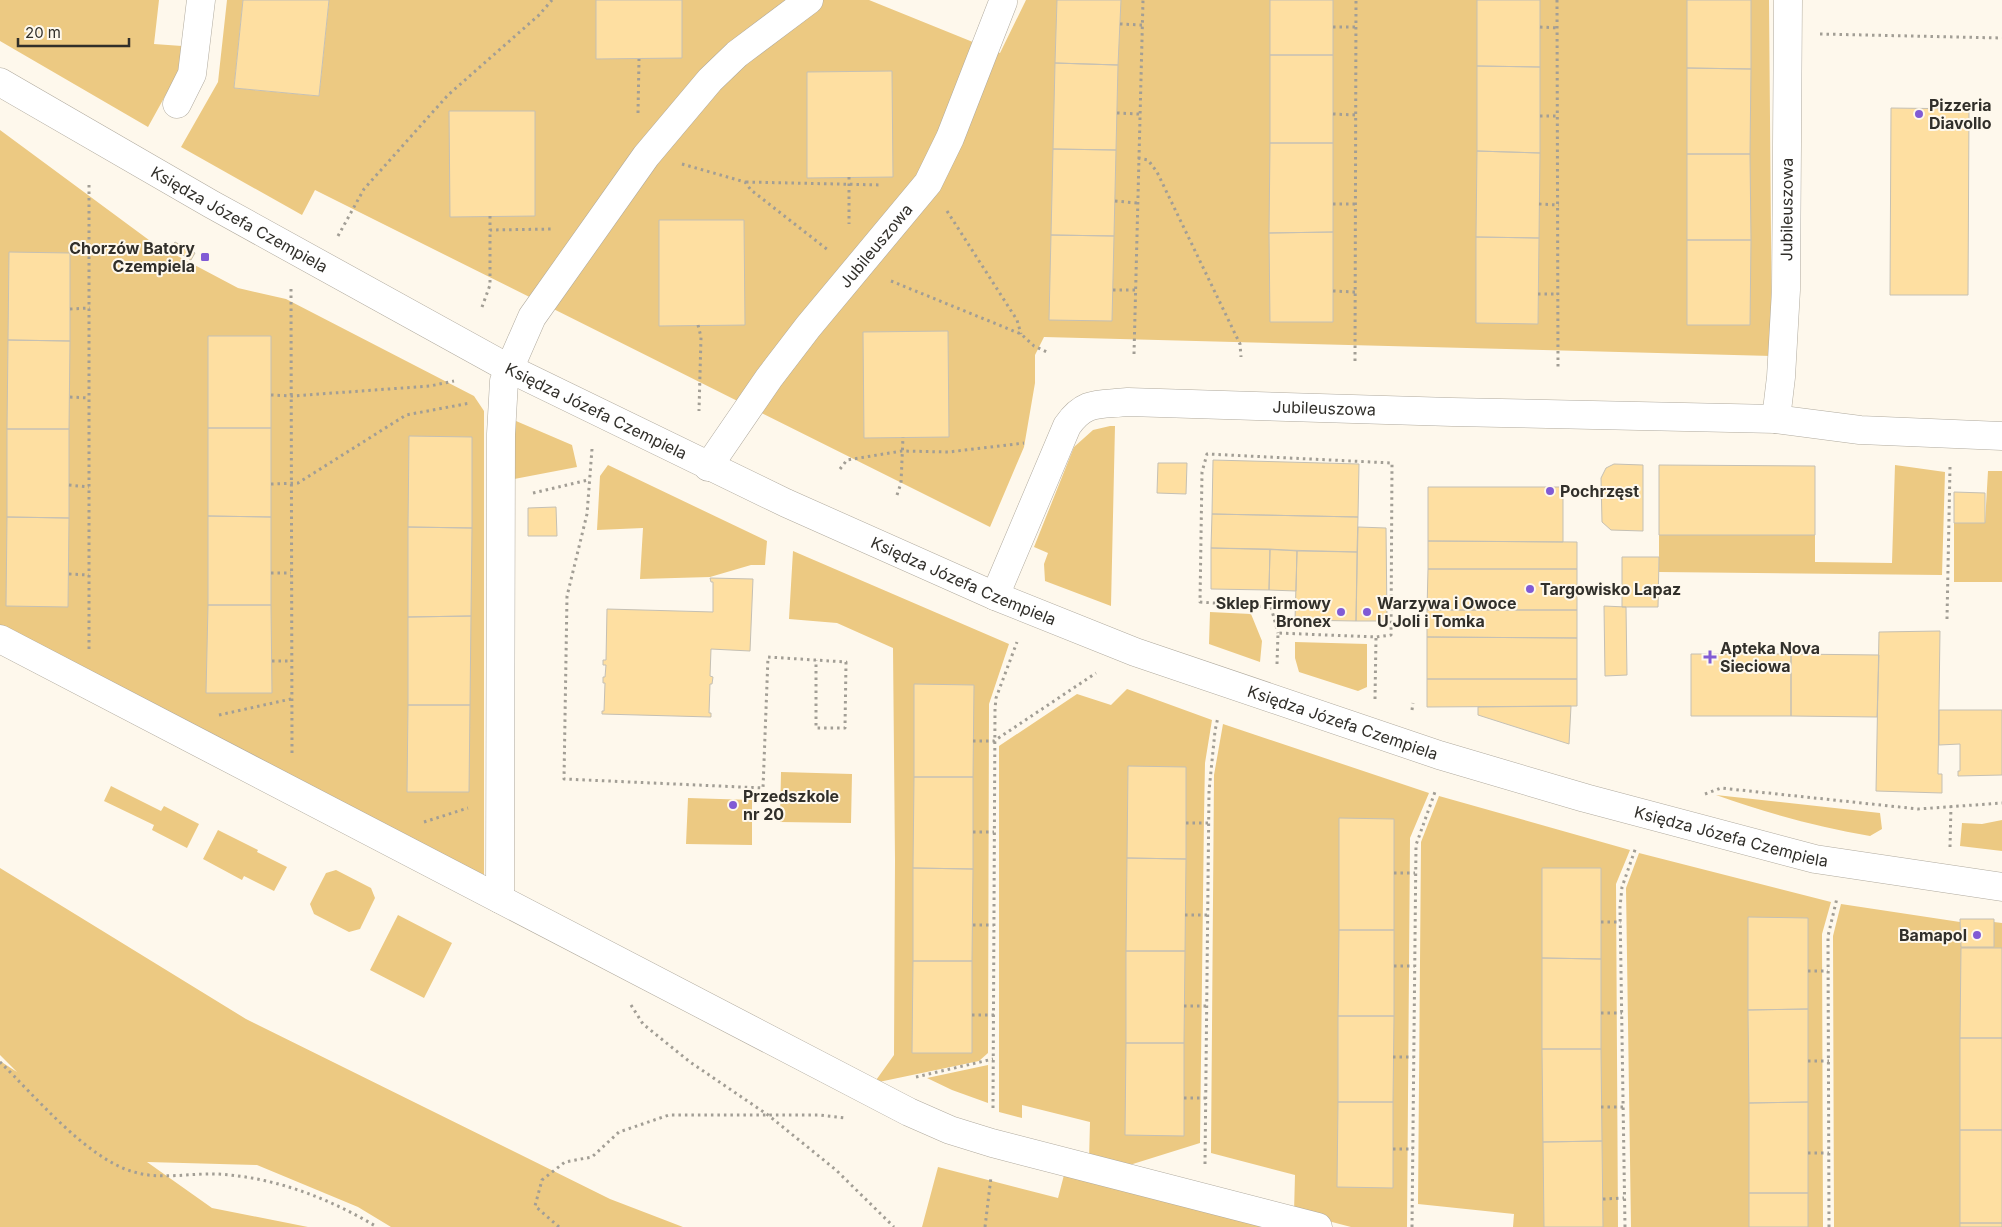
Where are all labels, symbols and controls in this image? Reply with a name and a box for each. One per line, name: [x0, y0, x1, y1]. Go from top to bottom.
scale bar: [18, 15, 129, 47]
text: 20 m: [25, 23, 61, 42]
place label: Pizzeria Diavollo: [1929, 95, 1992, 133]
marker: Pizzeria Diavollo: [1913, 108, 1925, 120]
street label: Jubileuszowa: [1776, 158, 1797, 261]
street label: Księdza Józefa Czempiela: [148, 162, 331, 277]
street label: Jubileuszowa: [835, 200, 917, 292]
place label: Chorzów Batory Czempiela: [69, 238, 195, 276]
marker: Chorzów Batory Czempiela: [199, 251, 211, 263]
street label: Księdza Józefa Czempiela: [502, 358, 690, 463]
street label: Jubileuszowa: [1272, 396, 1376, 420]
place label: Pochrzęst: [1560, 481, 1639, 501]
marker: Pochrzęst: [1544, 485, 1556, 497]
street label: Księdza Józefa Czempiela: [868, 532, 1059, 629]
place label: Targowisko Lapaz: [1540, 579, 1681, 599]
marker: Targowisko Lapaz: [1524, 583, 1536, 595]
place label: Sklep Firmowy Bronex: [1216, 593, 1331, 631]
place label: Warzywa i Owoce U Joli i Tomka: [1377, 593, 1517, 631]
marker: Sklep Firmowy Bronex: [1335, 606, 1347, 618]
marker: Warzywa i Owoce U Joli i Tomka: [1361, 606, 1373, 618]
place label: Apteka Nova Sieciowa: [1720, 638, 1820, 676]
marker: Apteka Nova Sieciowa: [1704, 651, 1716, 663]
street label: Księdza Józefa Czempiela: [1245, 681, 1441, 764]
place label: Przedszkole nr 20: [743, 786, 839, 824]
marker: Przedszkole nr 20: [727, 799, 739, 811]
street label: Księdza Józefa Czempiela: [1632, 802, 1829, 871]
place label: Bamapol: [1899, 925, 1967, 945]
marker: Bamapol: [1971, 929, 1983, 941]

